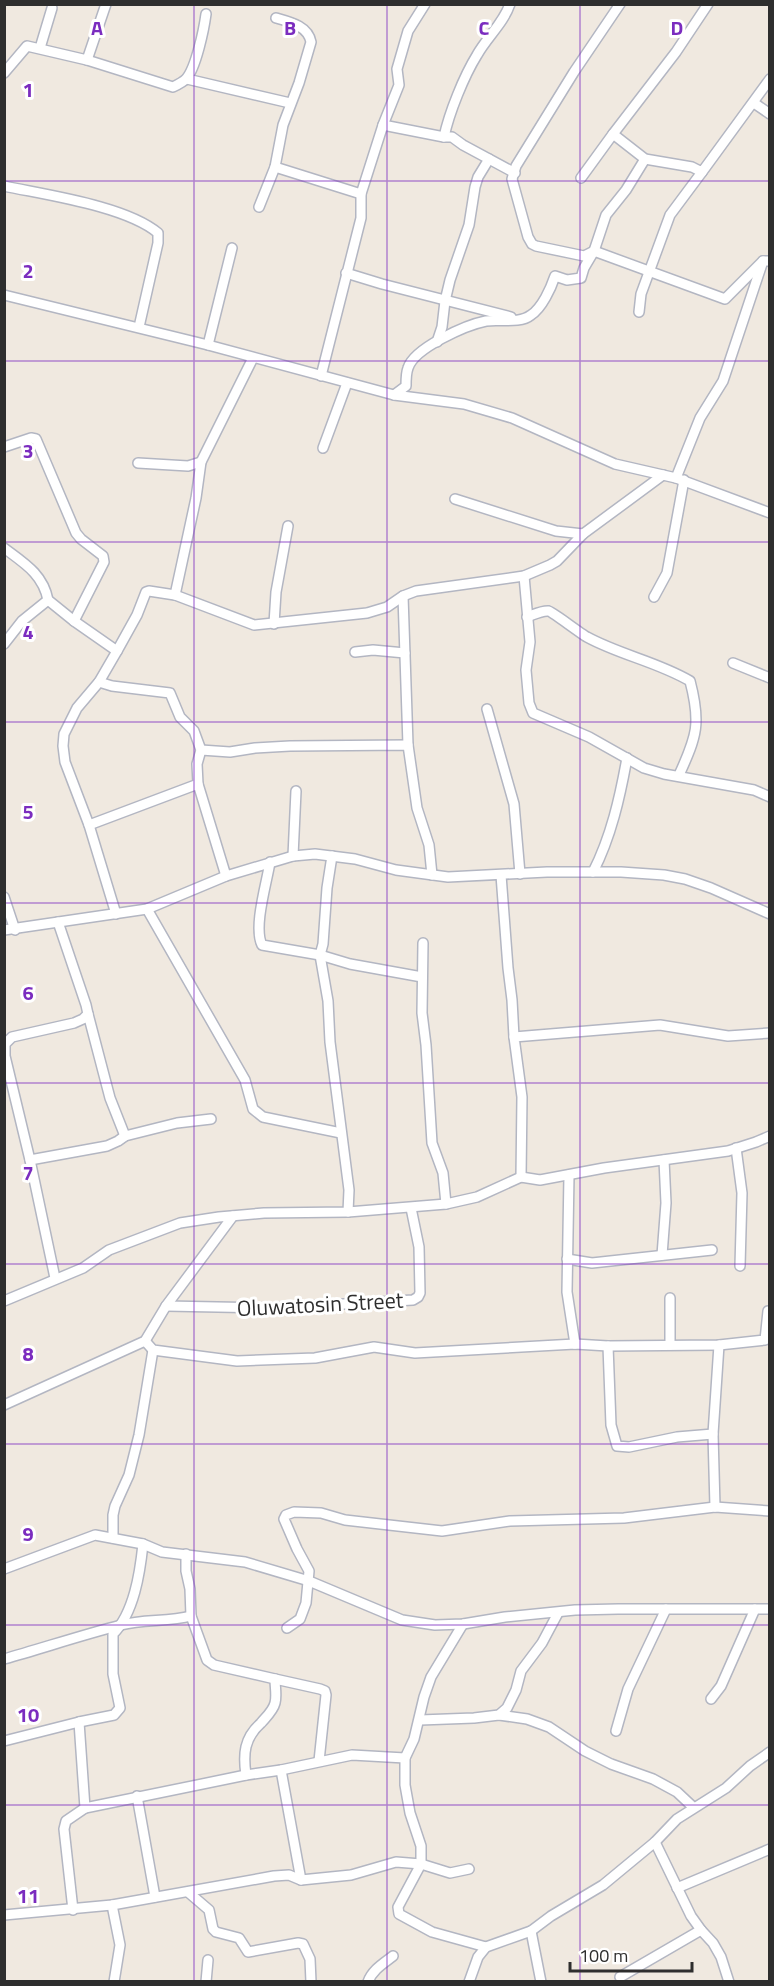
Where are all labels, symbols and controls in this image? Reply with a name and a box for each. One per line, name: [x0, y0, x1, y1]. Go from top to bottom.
text: A: [91, 12, 103, 43]
text: B: [284, 12, 296, 43]
text: C: [479, 12, 490, 43]
text: D: [671, 12, 683, 43]
text: 1: [22, 74, 34, 105]
text: 2: [22, 255, 34, 286]
text: 3: [22, 435, 34, 466]
text: 4: [22, 616, 34, 647]
text: 5: [22, 796, 34, 827]
text: 6: [22, 977, 34, 1008]
text: 7: [22, 1157, 34, 1188]
street label: Oluwatosin Street: [236, 1283, 404, 1325]
text: 8: [22, 1338, 34, 1369]
text: 9: [22, 1518, 34, 1549]
text: 10: [17, 1699, 39, 1730]
text: 11: [17, 1880, 39, 1911]
scale bar: [570, 1935, 692, 1973]
text: 100 m: [579, 1942, 628, 1969]

